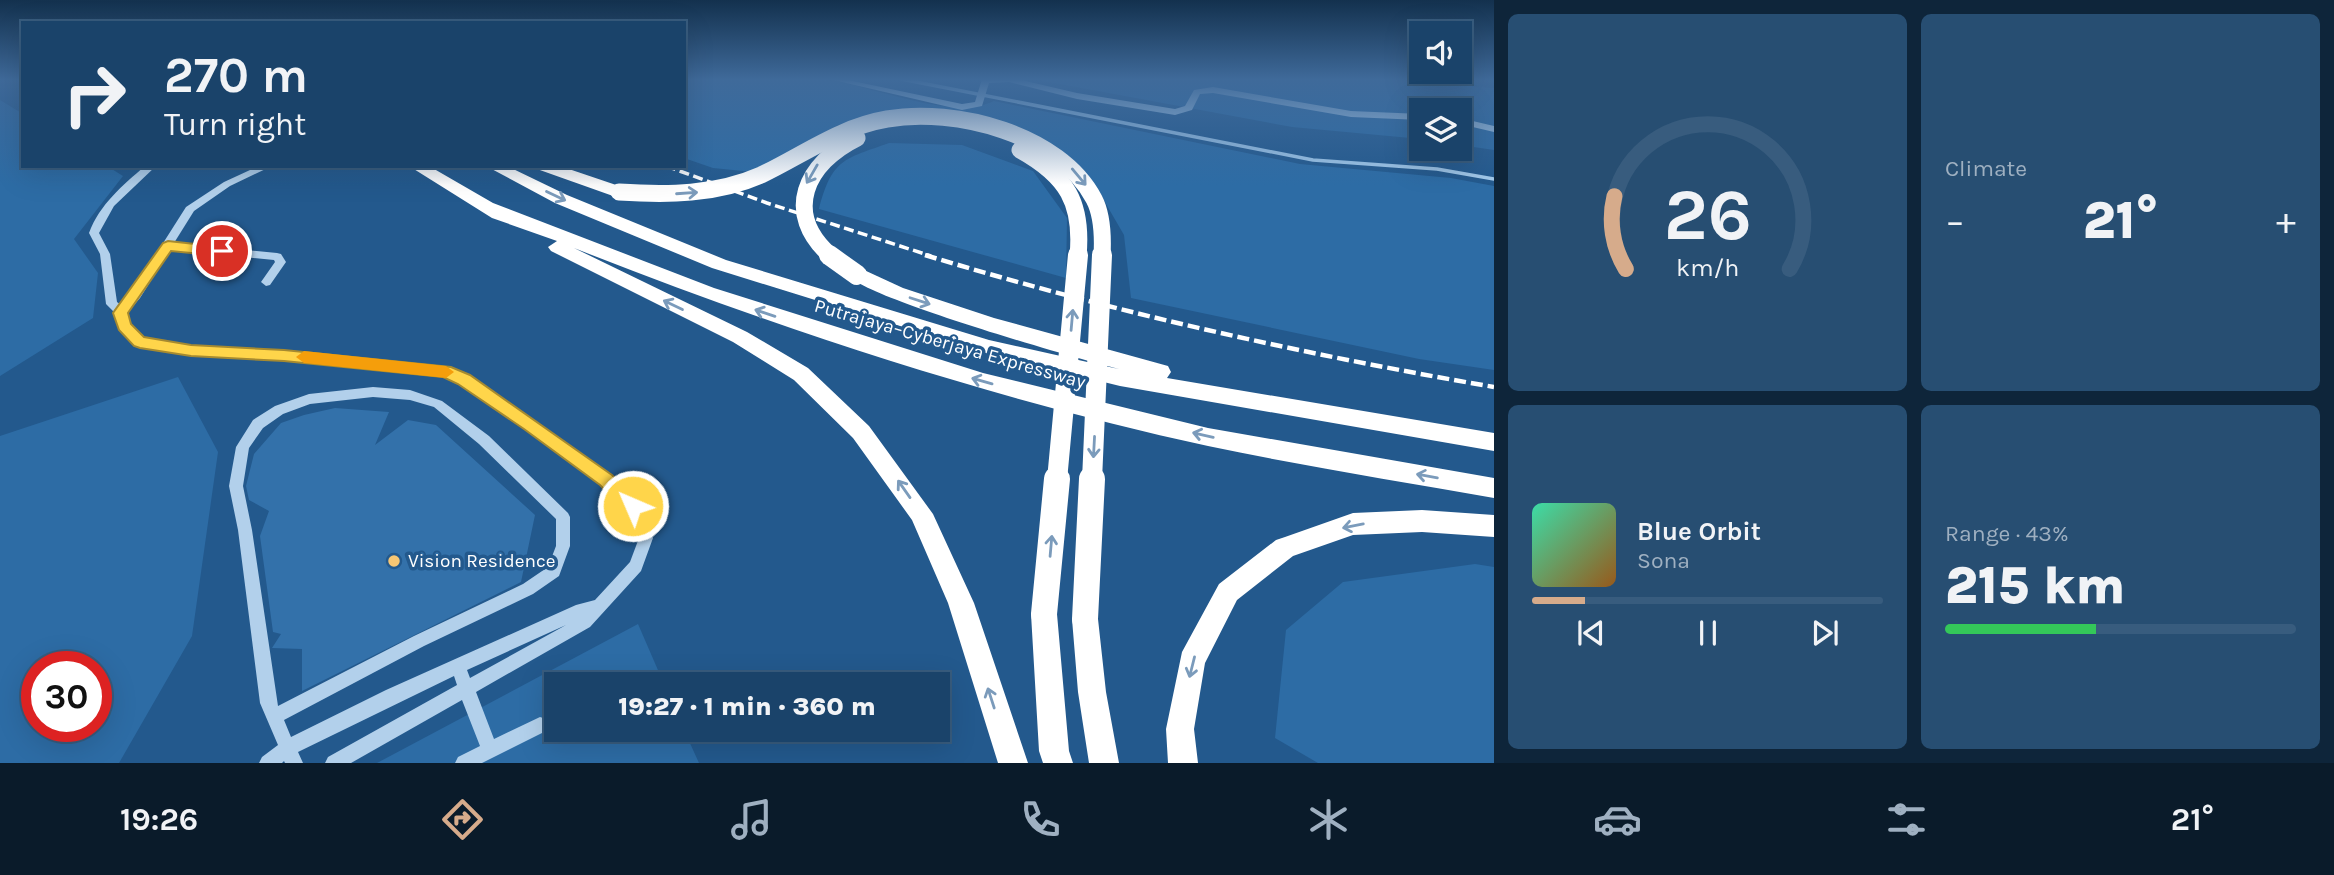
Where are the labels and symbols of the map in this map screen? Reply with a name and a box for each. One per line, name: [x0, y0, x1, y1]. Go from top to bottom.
one-way arrow: [805, 164, 819, 184]
one-way arrow: [1071, 168, 1086, 186]
one-way arrow: [676, 186, 698, 199]
one-way arrow: [545, 190, 566, 203]
pin: [192, 221, 252, 281]
street label: Putrajaya–Cyberjaya Expressway: [812, 295, 1088, 393]
one-way arrow: [909, 295, 931, 308]
one-way arrow: [663, 297, 684, 311]
one-way arrow: [755, 306, 777, 318]
one-way arrow: [1066, 309, 1079, 331]
one-way arrow: [971, 373, 993, 386]
one-way arrow: [1192, 428, 1215, 442]
one-way arrow: [1087, 435, 1100, 458]
position arrow: [596, 469, 670, 543]
one-way arrow: [1416, 469, 1439, 483]
one-way arrow: [897, 480, 911, 499]
one-way arrow: [1342, 519, 1365, 533]
one-way arrow: [1045, 535, 1058, 558]
place label: Vision Residence: [408, 550, 555, 572]
marker: Vision Residence: [386, 553, 402, 569]
speed limit sign: 30: [21, 651, 112, 742]
one-way arrow: [1185, 656, 1198, 678]
one-way arrow: [984, 687, 997, 709]

